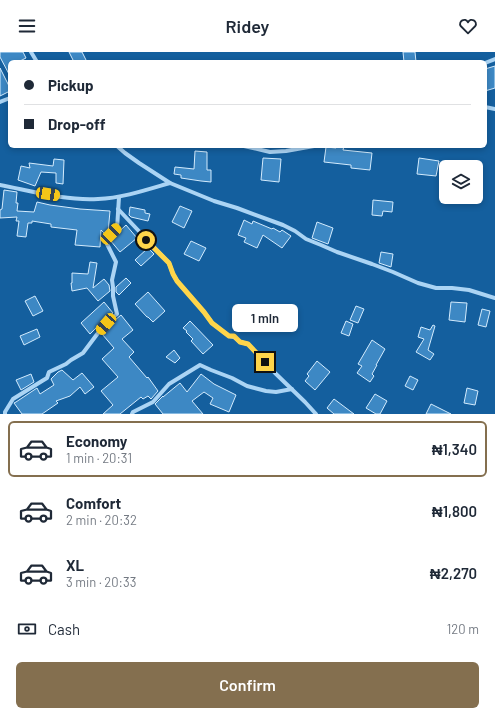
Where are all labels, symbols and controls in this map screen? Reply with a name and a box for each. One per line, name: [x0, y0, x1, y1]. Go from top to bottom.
icon: menu: [16, 15, 38, 37]
text: Ridey: [226, 15, 269, 37]
icon: heart: [457, 15, 479, 37]
text: Pickup: [48, 76, 94, 94]
text: Drop-off: [48, 115, 106, 133]
map controls: [439, 160, 483, 204]
button: layers: [439, 160, 483, 204]
car: [35, 186, 61, 202]
car: [98, 221, 124, 247]
route start: [137, 231, 155, 249]
callout: 1 min: [232, 304, 298, 332]
text: 1 min: [251, 310, 279, 326]
car: [94, 311, 118, 337]
route end: [256, 353, 274, 371]
icon: car: [18, 431, 54, 467]
text: Economy: [66, 432, 127, 450]
text: ₦1,340: [432, 440, 477, 458]
text: 1 min · 20:31: [66, 450, 132, 466]
icon: car: [18, 493, 54, 529]
text: Comfort: [66, 494, 121, 512]
text: ₦1,800: [432, 502, 477, 520]
text: 2 min · 20:32: [66, 512, 137, 528]
icon: car: [18, 555, 54, 591]
text: XL: [66, 556, 84, 574]
text: ₦2,270: [430, 564, 477, 582]
text: 3 min · 20:33: [66, 574, 136, 590]
icon: cash: [16, 618, 38, 640]
text: Cash: [48, 620, 80, 638]
text: 120 m: [447, 621, 479, 637]
button: Confirm: [16, 662, 479, 708]

